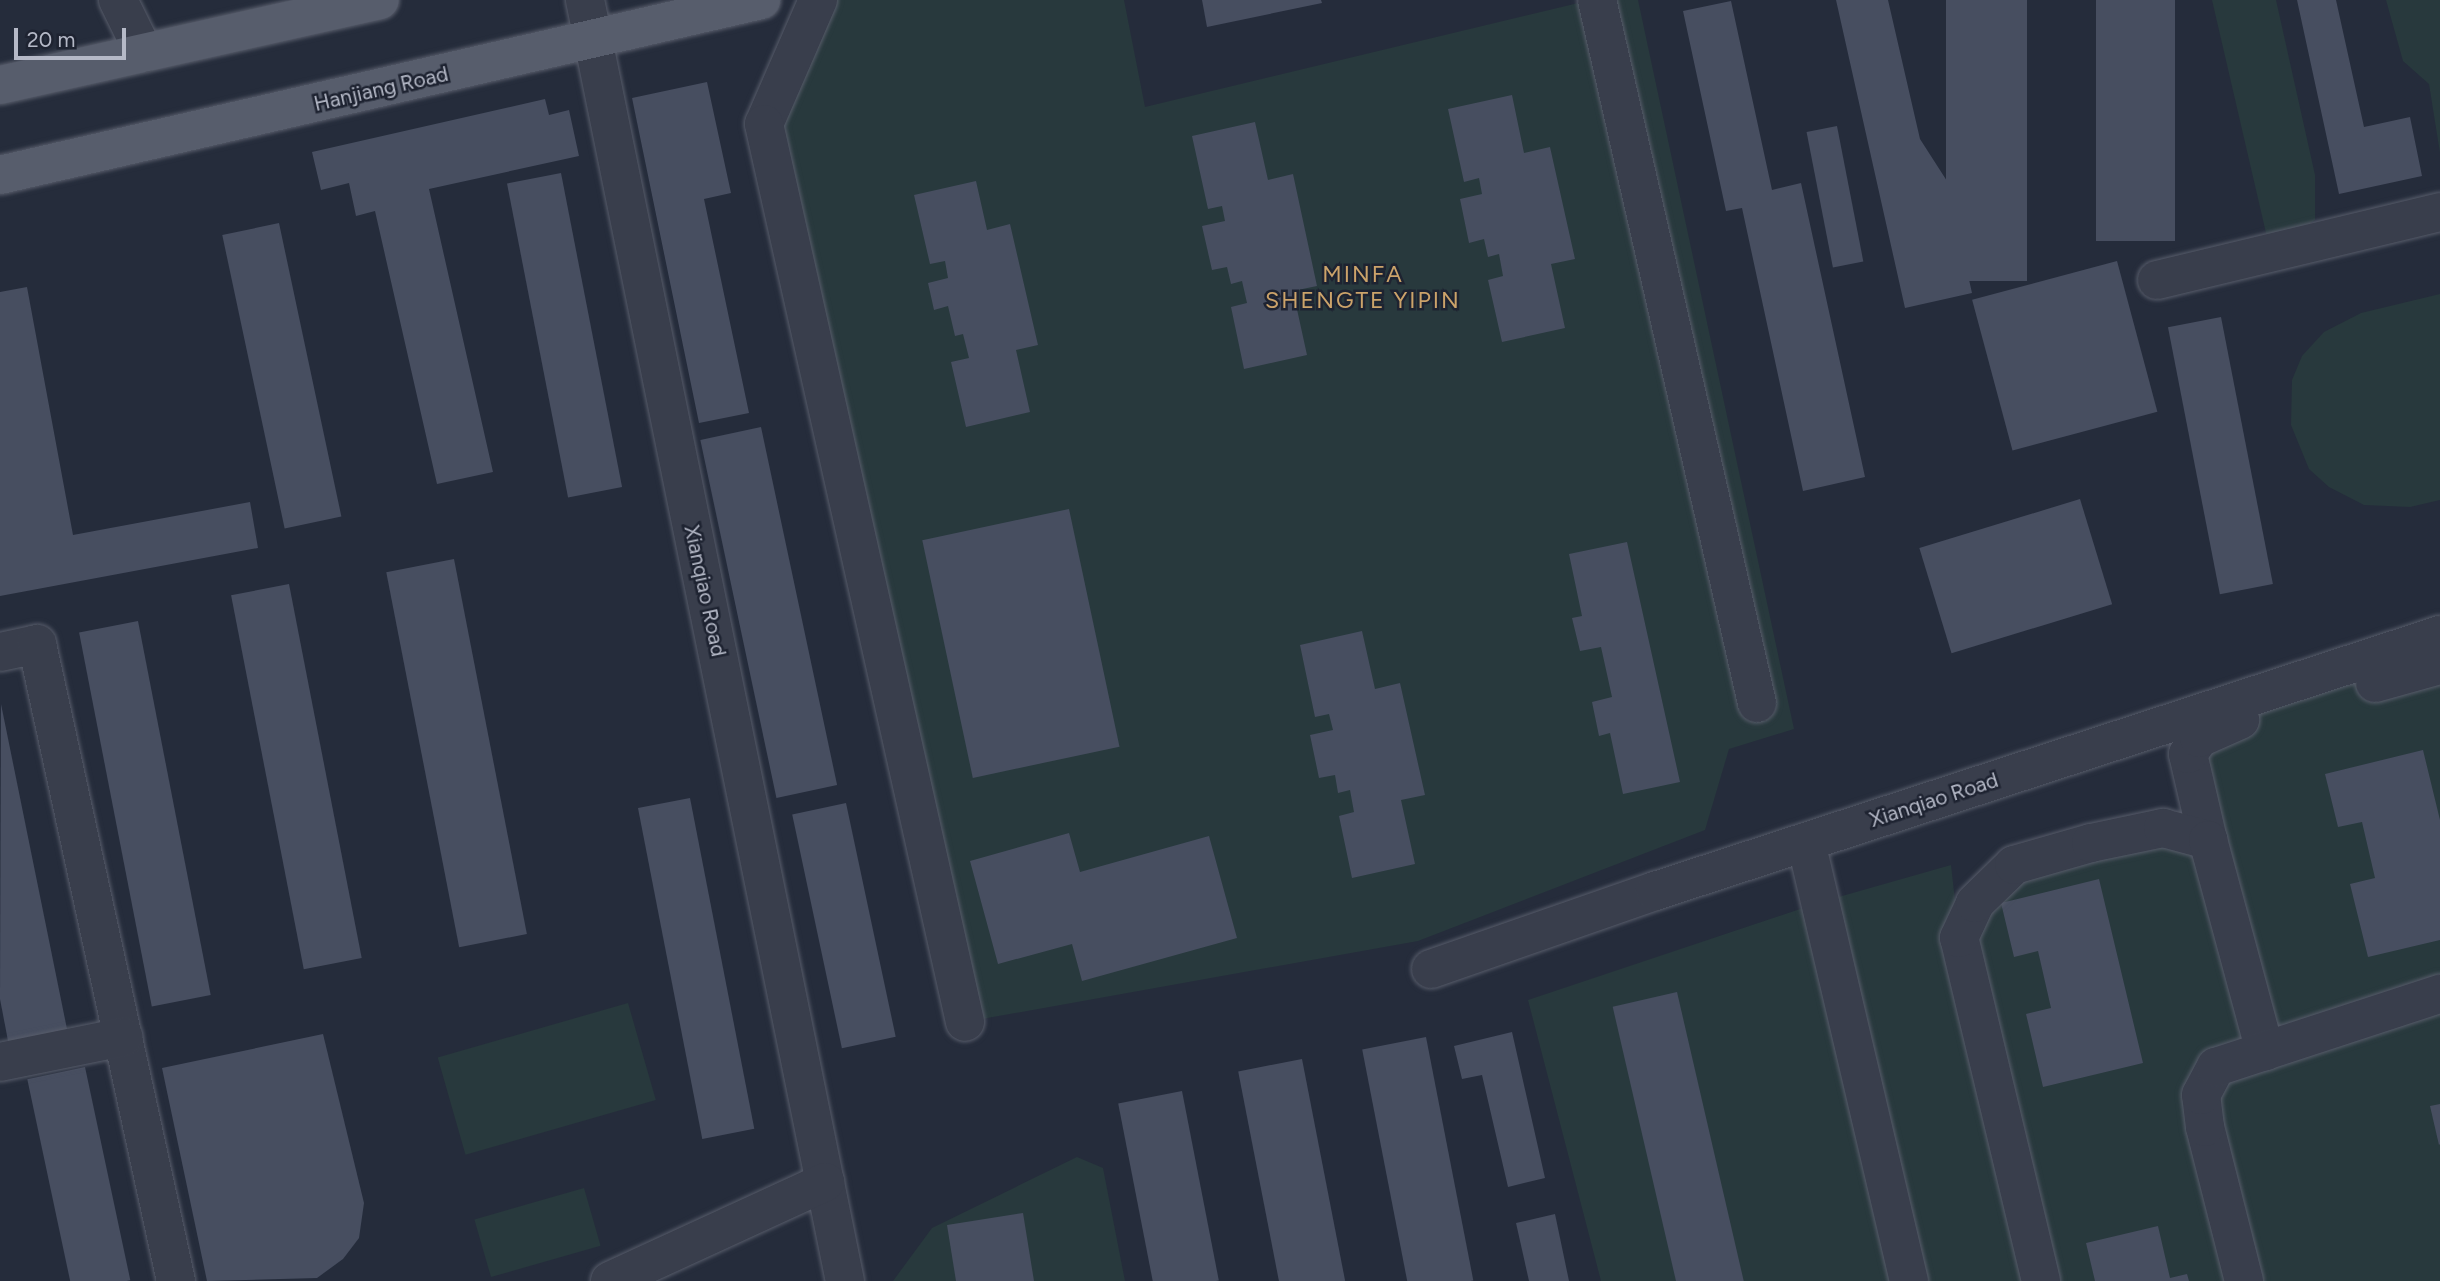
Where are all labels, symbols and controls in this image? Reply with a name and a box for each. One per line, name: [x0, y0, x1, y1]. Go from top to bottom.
scale bar: [18, 14, 130, 58]
text: 20 m: [27, 27, 75, 52]
street label: Hanjiang Road: [311, 61, 451, 117]
district label: MINFA SHENGTE YIPIN: [1267, 260, 1459, 314]
street label: Xianqiao Road: [679, 523, 731, 659]
street label: Xianqiao Road: [1867, 767, 2001, 833]

